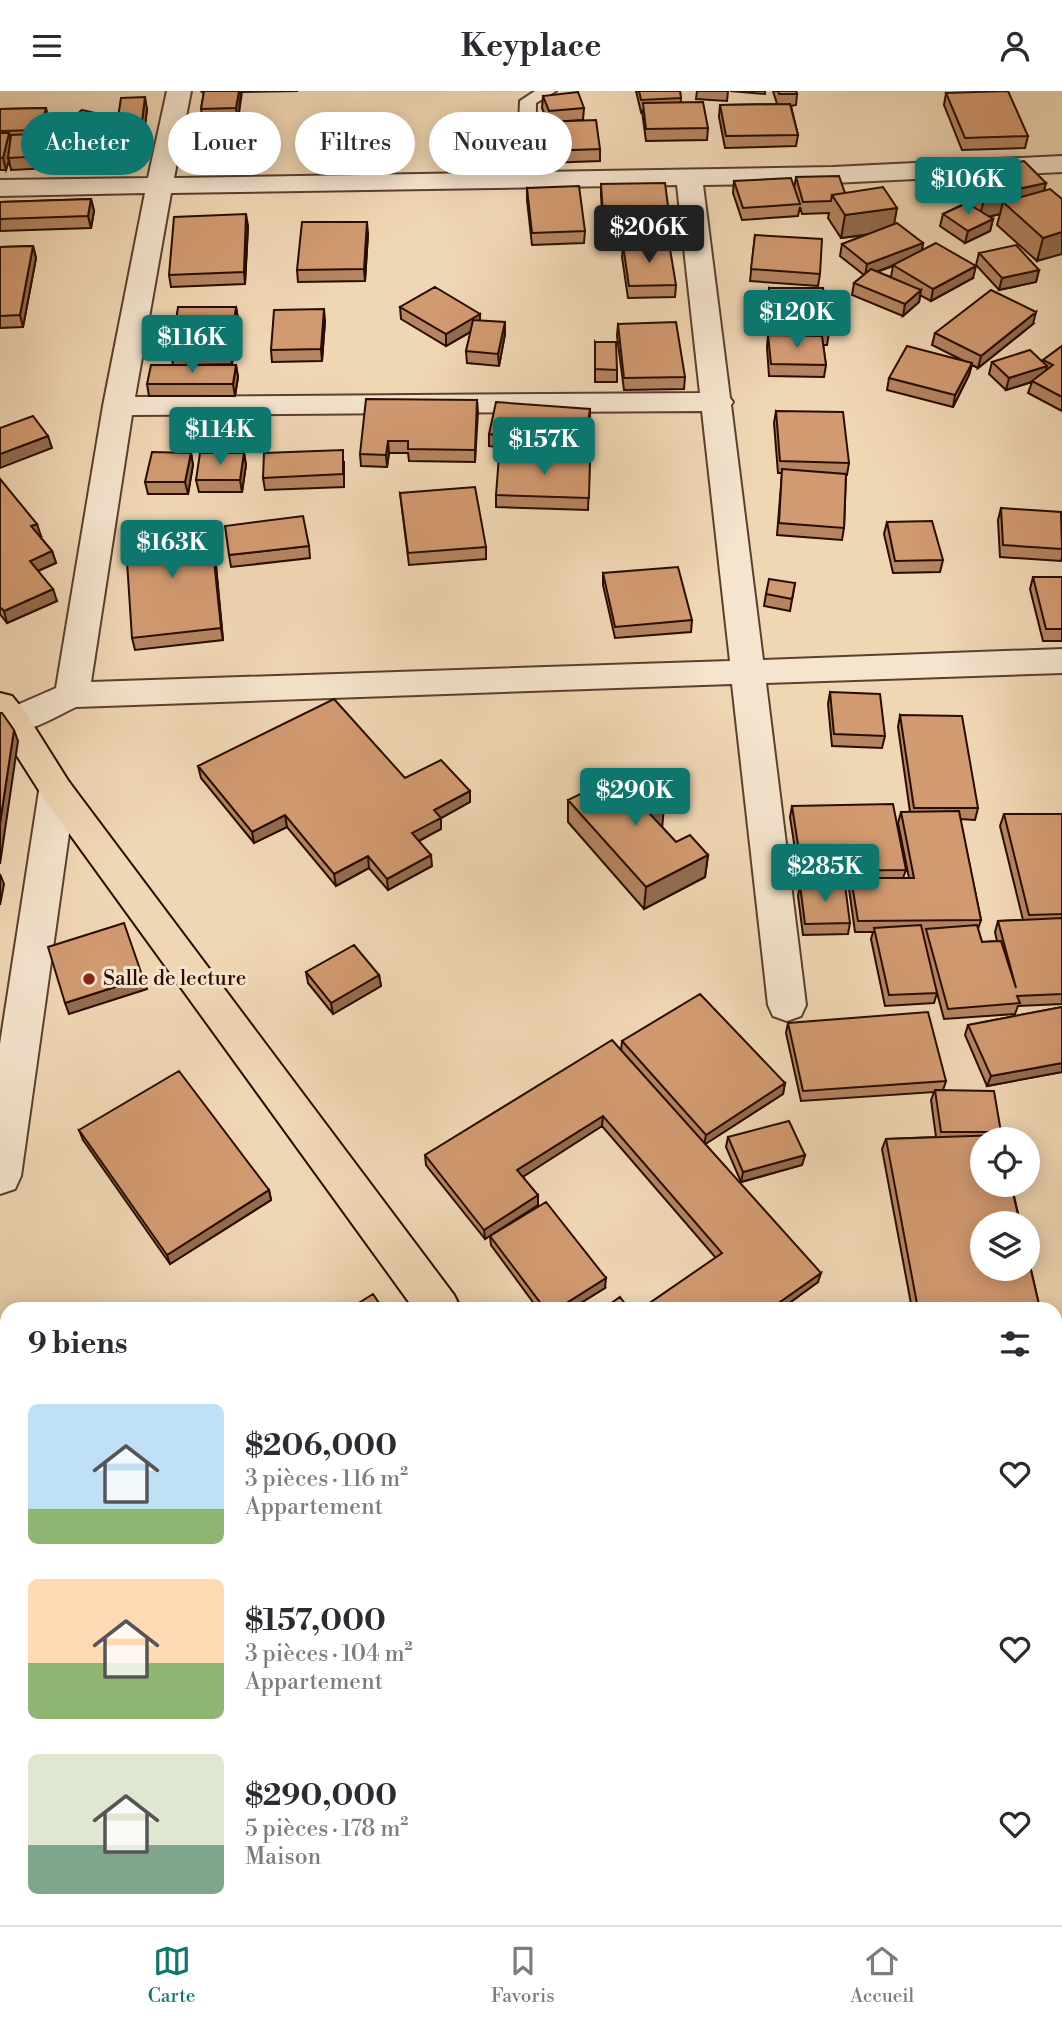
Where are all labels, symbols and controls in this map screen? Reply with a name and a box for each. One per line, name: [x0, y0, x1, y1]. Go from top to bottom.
text: Keyplace: [461, 26, 601, 66]
icon: menu: [28, 27, 66, 65]
icon: person: [996, 27, 1034, 65]
chip: Acheter: [21, 112, 154, 175]
chip: Louer: [168, 112, 281, 175]
chip: Filtres: [295, 112, 415, 175]
chip: Nouveau: [429, 112, 572, 175]
pin: $106K: [919, 157, 1017, 217]
text: $106K: [931, 166, 1005, 194]
pin: $206K: [600, 205, 698, 265]
text: $206K: [610, 214, 688, 242]
pin: $120K: [748, 291, 846, 350]
text: $120K: [760, 299, 834, 327]
pin: $116K: [143, 315, 241, 375]
text: $116K: [158, 324, 226, 352]
pin: $114K: [171, 407, 269, 467]
text: $114K: [185, 416, 255, 444]
pin: $157K: [495, 417, 593, 477]
text: $157K: [509, 426, 579, 454]
pin: $163K: [123, 521, 221, 580]
text: $163K: [137, 529, 207, 557]
pin: $290K: [586, 769, 684, 828]
text: $290K: [596, 777, 674, 805]
pin: $285K: [776, 845, 874, 904]
text: $285K: [787, 853, 863, 881]
place label: Salle de lecture: [103, 966, 246, 992]
marker: Salle de lecture: [81, 971, 97, 987]
map controls: [970, 1127, 1040, 1281]
button: locate: [970, 1127, 1040, 1197]
button: layers: [970, 1211, 1040, 1281]
text: 9 biens: [28, 1325, 128, 1363]
icon: filters: [996, 1325, 1034, 1363]
text: $206,000: [245, 1427, 397, 1465]
icon: home: [84, 1432, 168, 1516]
icon: heart: [996, 1455, 1034, 1493]
text: 3 pièces · 116 m²: [245, 1465, 408, 1493]
text: Appartement: [245, 1493, 383, 1521]
text: $157,000: [245, 1602, 386, 1640]
icon: home: [84, 1607, 168, 1691]
icon: heart: [996, 1630, 1034, 1668]
text: 3 pièces · 104 m²: [245, 1640, 413, 1668]
text: Appartement: [245, 1668, 383, 1696]
text: $290,000: [245, 1777, 397, 1815]
icon: home: [84, 1782, 168, 1866]
icon: heart: [996, 1805, 1034, 1843]
text: 5 pièces · 178 m²: [245, 1815, 408, 1843]
text: Maison: [245, 1843, 321, 1871]
tab: Carte: [148, 1942, 195, 2008]
tab: Favoris: [491, 1942, 555, 2008]
tab: Accueil: [850, 1942, 914, 2008]

